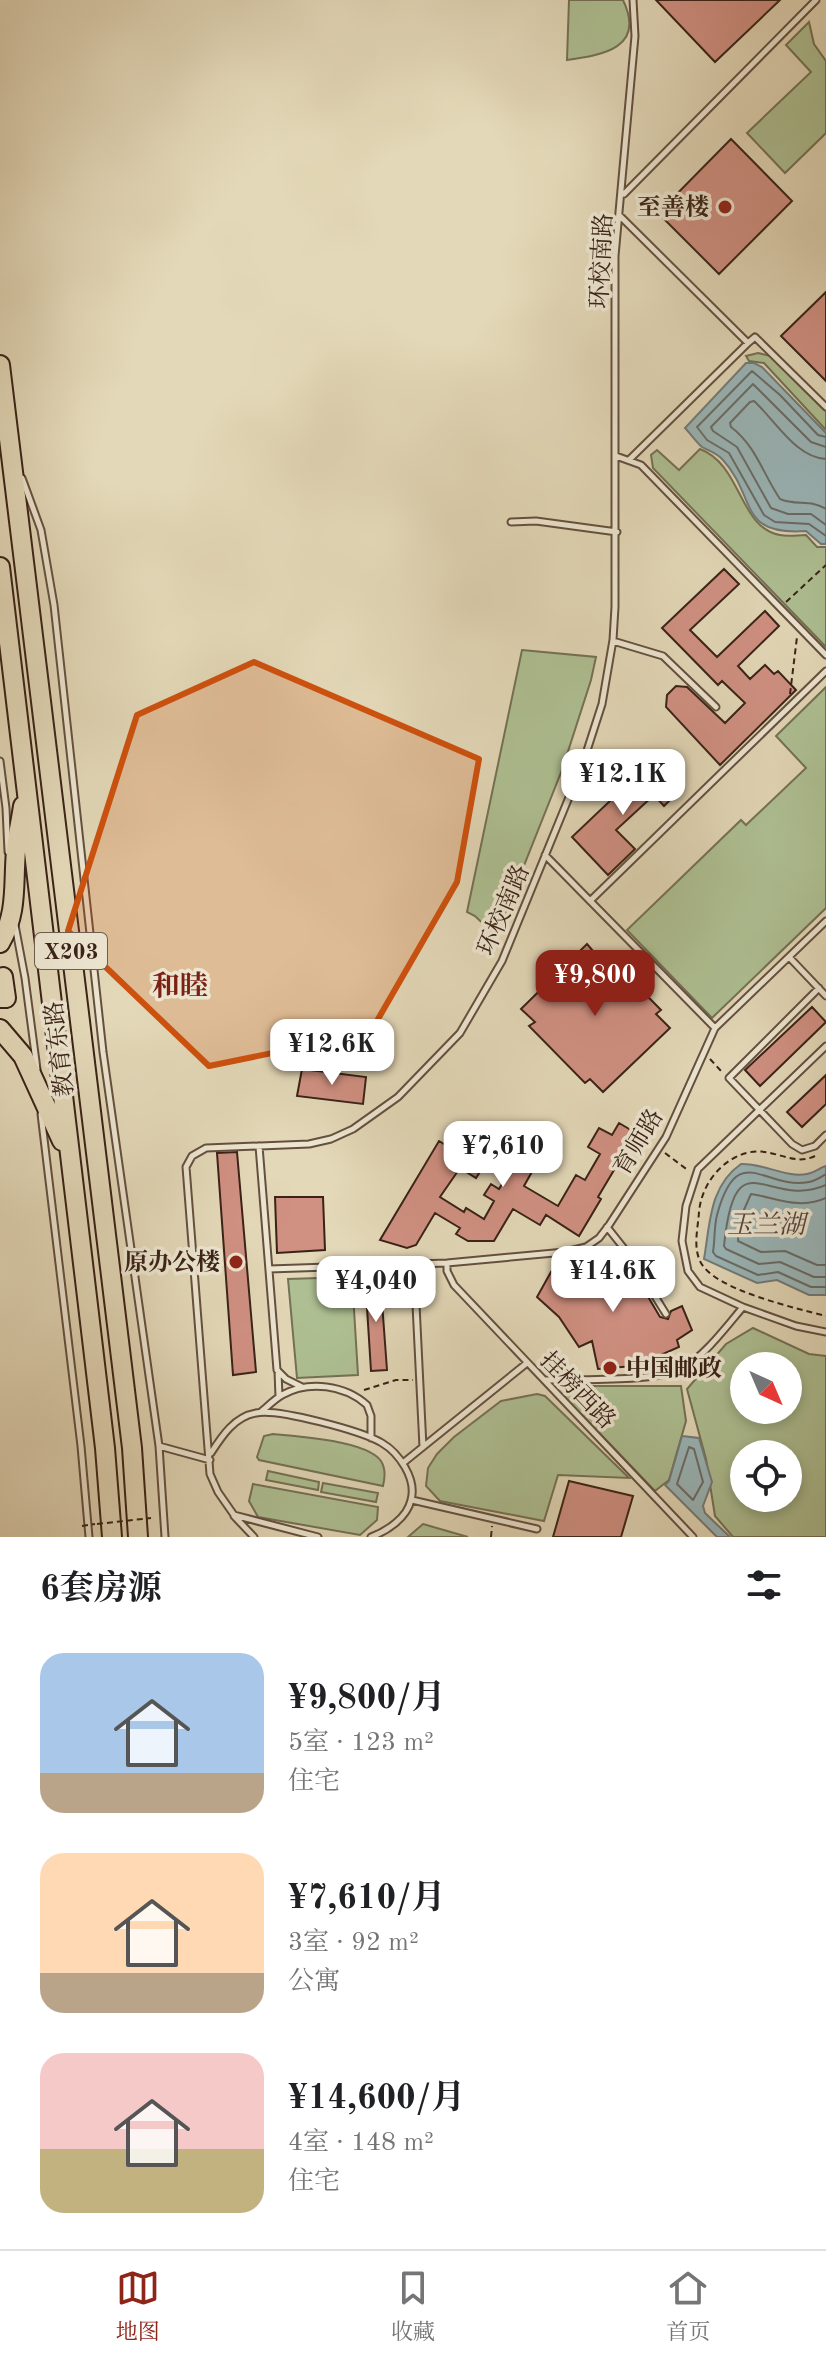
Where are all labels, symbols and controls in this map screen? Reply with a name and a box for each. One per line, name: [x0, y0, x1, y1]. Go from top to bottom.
place label: 至善楼: [637, 194, 709, 221]
marker: 至善楼: [716, 198, 734, 216]
street label: 环校南路: [586, 212, 617, 310]
pin: ¥12.1K: [558, 749, 688, 817]
text: ¥12.1K: [579, 762, 667, 788]
street label: 环校南路: [472, 861, 535, 960]
road number: X203: [35, 933, 107, 969]
pin: ¥9,800: [530, 950, 660, 1018]
text: ¥9,800: [554, 963, 636, 989]
district label: 和睦: [152, 971, 208, 1002]
street label: 教育东路: [40, 1000, 79, 1098]
pin: ¥12.6K: [267, 1019, 397, 1087]
text: ¥12.6K: [288, 1032, 376, 1058]
street label: 育师路: [608, 1104, 669, 1180]
pin: ¥7,610: [438, 1121, 568, 1189]
text: ¥7,610: [462, 1134, 544, 1160]
water label: 玉兰湖: [727, 1211, 809, 1239]
pin: ¥14.6K: [548, 1246, 678, 1314]
place label: 原办公楼: [124, 1249, 220, 1276]
marker: 原办公楼: [227, 1253, 245, 1271]
pin: ¥4,040: [311, 1256, 441, 1324]
text: ¥14.6K: [569, 1259, 657, 1285]
text: ¥4,040: [335, 1269, 417, 1295]
street label: 挂榜西路: [535, 1346, 621, 1434]
north arrow: [730, 1352, 802, 1424]
map controls: [730, 1352, 802, 1512]
place label: 中国邮政: [626, 1355, 722, 1382]
marker: 中国邮政: [601, 1359, 619, 1377]
button: locate: [730, 1440, 802, 1512]
icon: filters: [742, 1563, 786, 1607]
text: 6套房源: [40, 1573, 162, 1607]
text: ¥9,800/月: [288, 1682, 445, 1716]
icon: home: [104, 1685, 200, 1781]
text: 5室 · 123 m²: [288, 1730, 434, 1756]
text: 住宅: [288, 1769, 340, 1795]
text: ¥7,610/月: [288, 1882, 445, 1916]
icon: home: [104, 1885, 200, 1981]
text: 3室 · 92 m²: [288, 1930, 419, 1956]
text: 公寓: [288, 1969, 340, 1995]
text: ¥14,600/月: [288, 2082, 465, 2116]
icon: home: [104, 2085, 200, 2181]
text: 4室 · 148 m²: [288, 2130, 434, 2156]
text: 住宅: [288, 2169, 340, 2195]
tab: 地图: [116, 2266, 160, 2347]
tab: 收藏: [391, 2266, 435, 2347]
tab: 首页: [666, 2266, 710, 2347]

